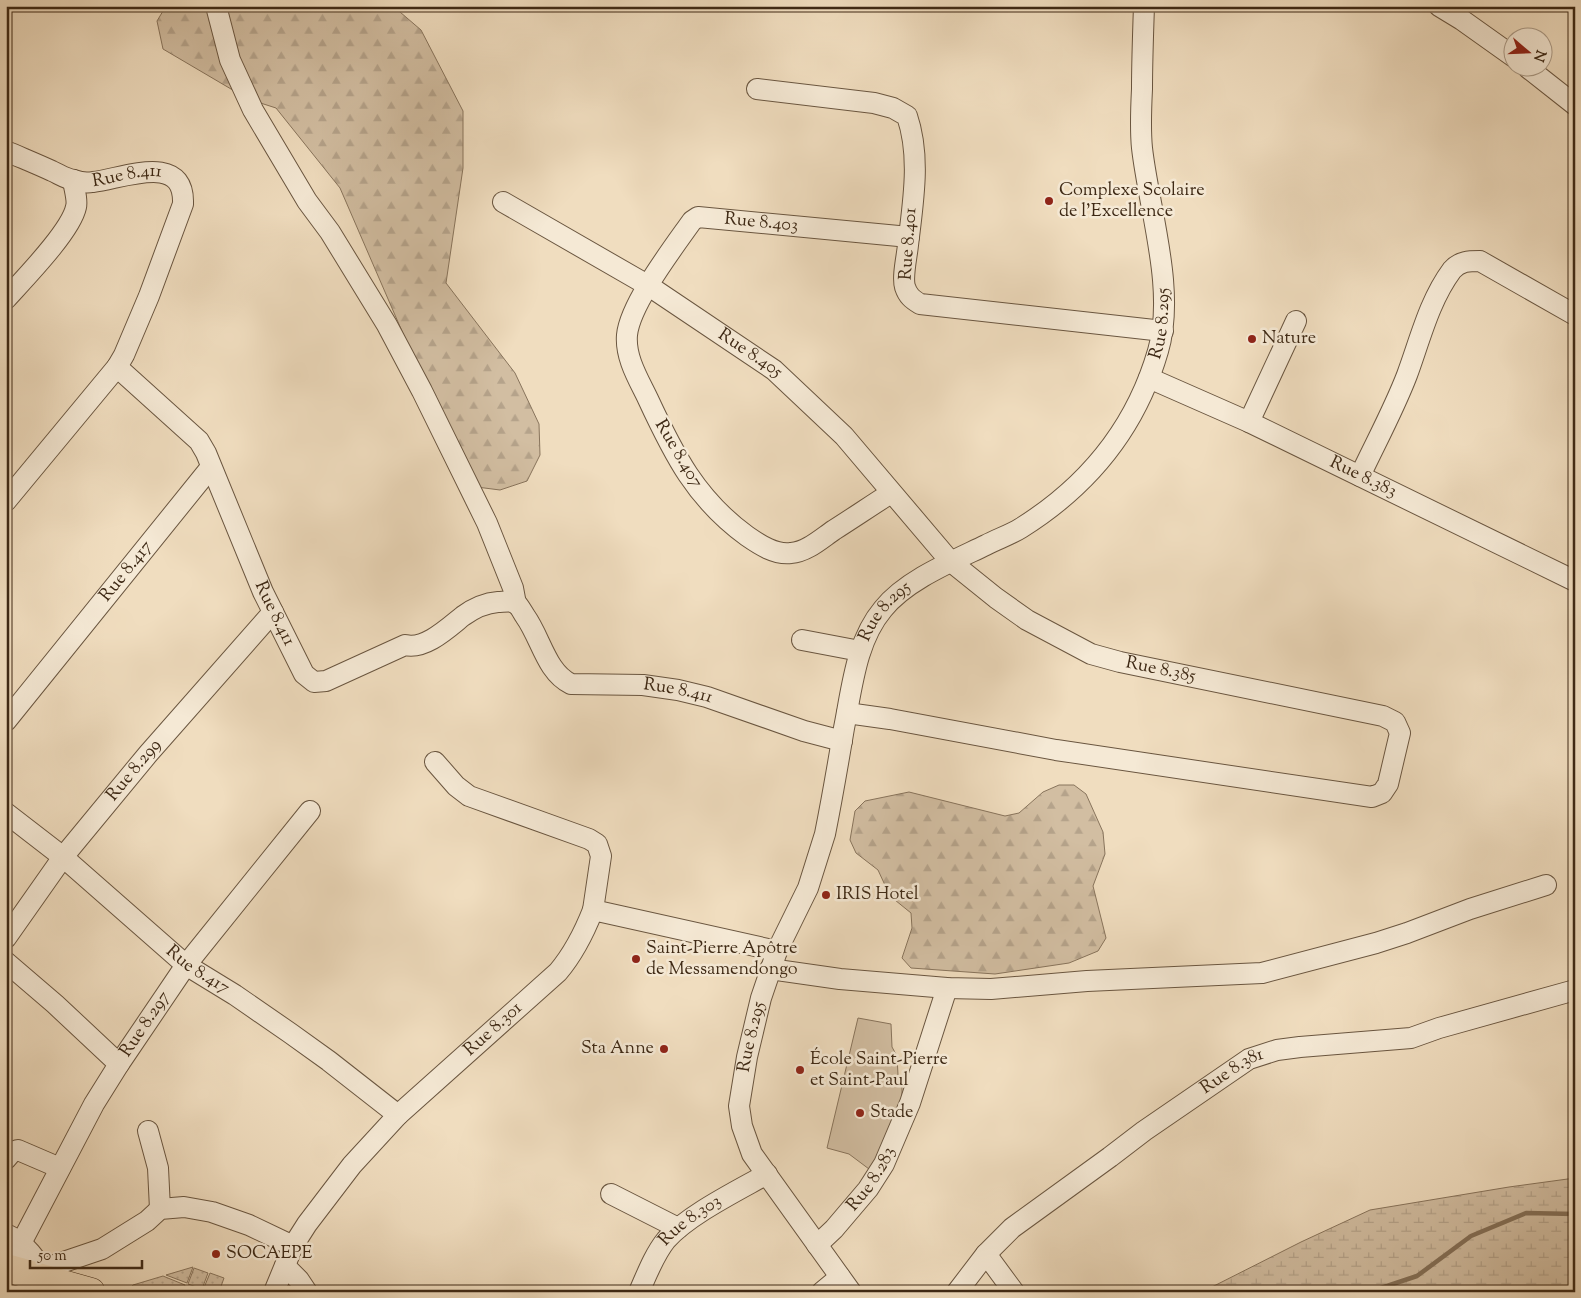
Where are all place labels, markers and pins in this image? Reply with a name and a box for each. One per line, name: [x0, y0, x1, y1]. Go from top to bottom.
place label: Complexe Scolaire de l'Excellence: [1059, 178, 1205, 225]
marker: Complexe Scolaire de l'Excellence: [1043, 195, 1055, 207]
place label: Nature: [1262, 326, 1316, 352]
marker: Nature: [1246, 333, 1258, 345]
place label: IRIS Hotel: [836, 882, 919, 908]
marker: IRIS Hotel: [820, 889, 832, 901]
place label: Saint-Pierre Apôtre de Messamendongo: [646, 936, 798, 983]
marker: Saint-Pierre Apôtre de Messamendongo: [630, 953, 642, 965]
place label: Sta Anne: [581, 1036, 654, 1062]
marker: Sta Anne: [658, 1043, 670, 1055]
place label: École Saint-Pierre et Saint-Paul: [810, 1047, 948, 1094]
marker: École Saint-Pierre et Saint-Paul: [794, 1064, 806, 1076]
place label: Stade: [870, 1100, 913, 1126]
marker: Stade: [854, 1107, 866, 1119]
place label: SOCAEPE: [226, 1241, 312, 1267]
marker: SOCAEPE: [210, 1248, 222, 1260]

